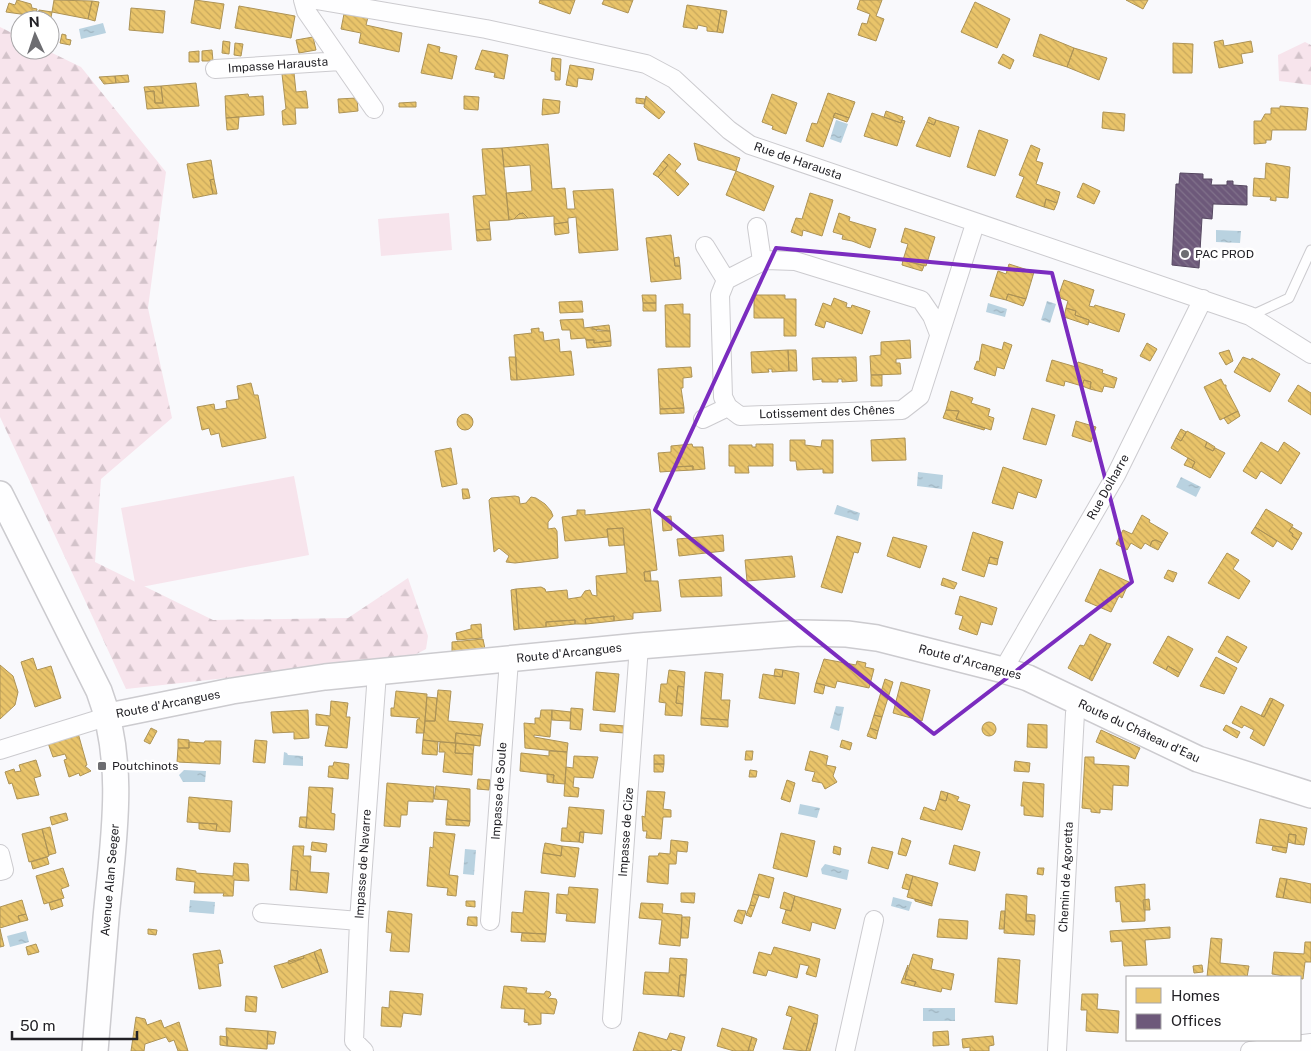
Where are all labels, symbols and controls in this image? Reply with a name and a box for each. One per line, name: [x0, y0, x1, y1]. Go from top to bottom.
north arrow: [10, 10, 60, 60]
text: N: [28, 14, 40, 30]
street label: Impasse Harausta: [228, 55, 328, 75]
street label: Rue de Harausta: [752, 139, 844, 183]
place label: PAC PROD: [1195, 247, 1254, 261]
marker: PAC PROD: [1179, 248, 1191, 260]
street label: Lotissement des Chênes: [759, 403, 895, 421]
street label: Rue Dolharre: [1084, 452, 1132, 522]
street label: Route d'Arcangues: [516, 641, 622, 665]
street label: Route d'Arcangues: [917, 642, 1023, 682]
street label: Route d'Arcangues: [115, 687, 221, 721]
street label: Route du Château d'Eau: [1076, 697, 1202, 765]
street label: Impasse de Soule: [489, 742, 509, 840]
place label: Poutchinots: [112, 759, 178, 773]
marker: Poutchinots: [96, 760, 108, 772]
street label: Impasse de Cize: [616, 787, 636, 877]
street label: Impasse de Navarre: [352, 808, 374, 919]
street label: Chemin de Agoretta: [1056, 821, 1076, 933]
street label: Avenue Alan Seeger: [98, 823, 122, 937]
legend: [1126, 976, 1301, 1041]
text: Homes: [1171, 987, 1220, 1004]
scale bar: [12, 1008, 138, 1040]
text: Offices: [1171, 1012, 1221, 1029]
text: 50 m: [20, 1017, 55, 1034]

